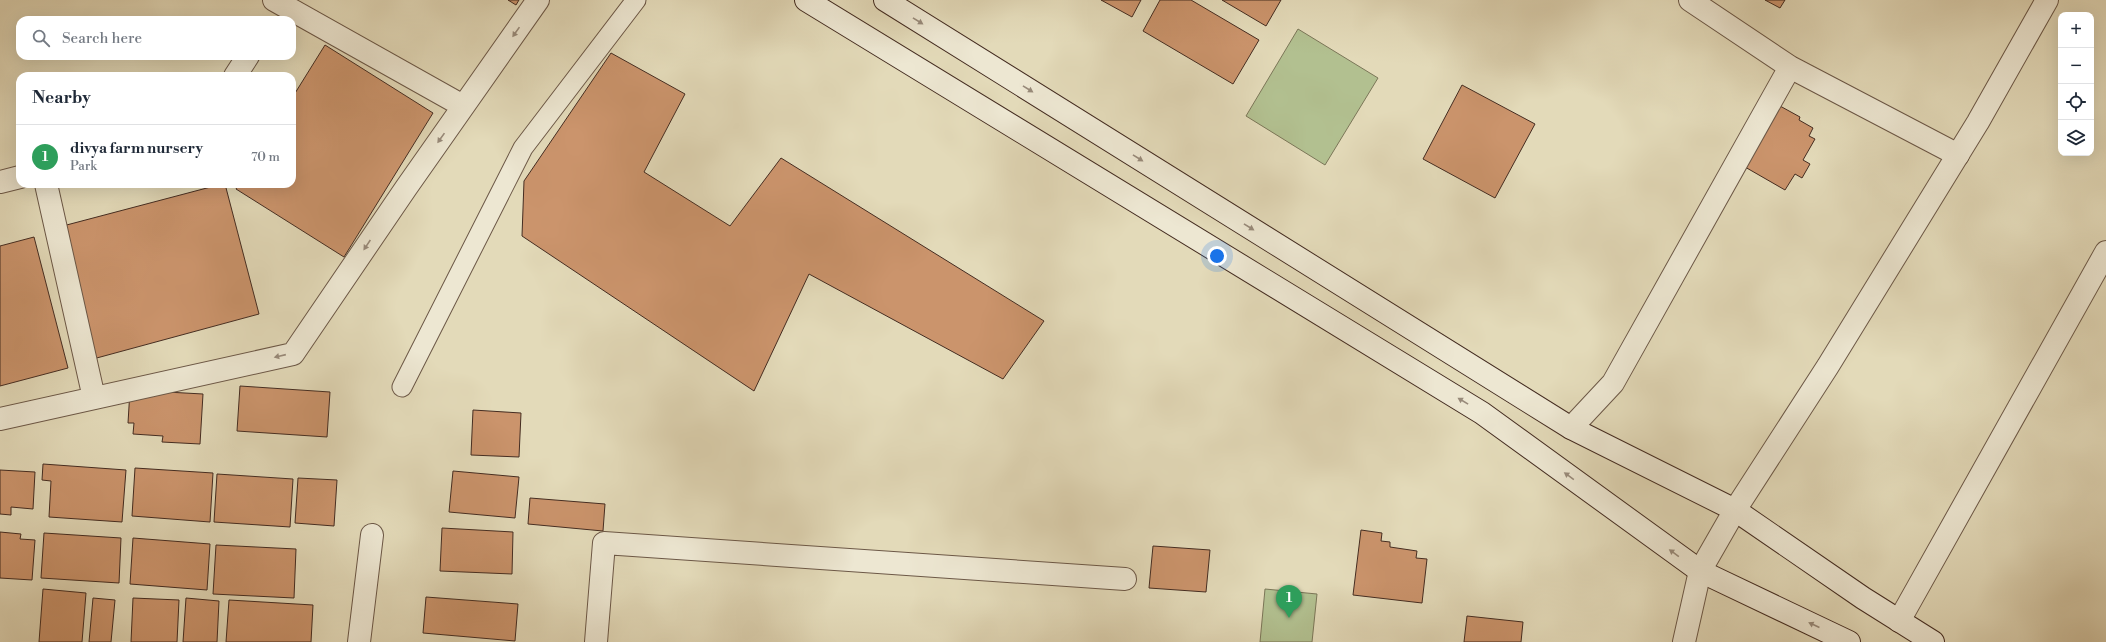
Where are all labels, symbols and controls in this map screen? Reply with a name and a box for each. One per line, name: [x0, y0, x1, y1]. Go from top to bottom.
map controls: [2058, 12, 2094, 156]
button: +: [2058, 12, 2094, 48]
search box: [16, 16, 296, 60]
one-way arrow: [912, 17, 924, 24]
icon: search: [30, 27, 52, 49]
one-way arrow: [512, 27, 520, 37]
text: Search here: [62, 29, 142, 48]
button: −: [2058, 48, 2094, 84]
button: locate: [2058, 84, 2094, 120]
one-way arrow: [1022, 86, 1034, 93]
text: Nearby: [32, 87, 91, 109]
button: layers: [2058, 120, 2094, 156]
one-way arrow: [437, 133, 445, 144]
text: divya farm nursery: [70, 139, 203, 158]
text: 1: [42, 149, 48, 165]
text: 70 m: [251, 149, 280, 165]
one-way arrow: [1132, 155, 1144, 162]
text: Park: [70, 158, 97, 174]
one-way arrow: [1244, 223, 1254, 231]
one-way arrow: [363, 240, 371, 250]
your location: [1207, 246, 1227, 266]
one-way arrow: [274, 354, 287, 360]
one-way arrow: [1457, 398, 1469, 405]
one-way arrow: [1564, 472, 1575, 480]
one-way arrow: [1669, 549, 1680, 557]
pin: 1: [1276, 585, 1302, 618]
one-way arrow: [1808, 622, 1820, 628]

